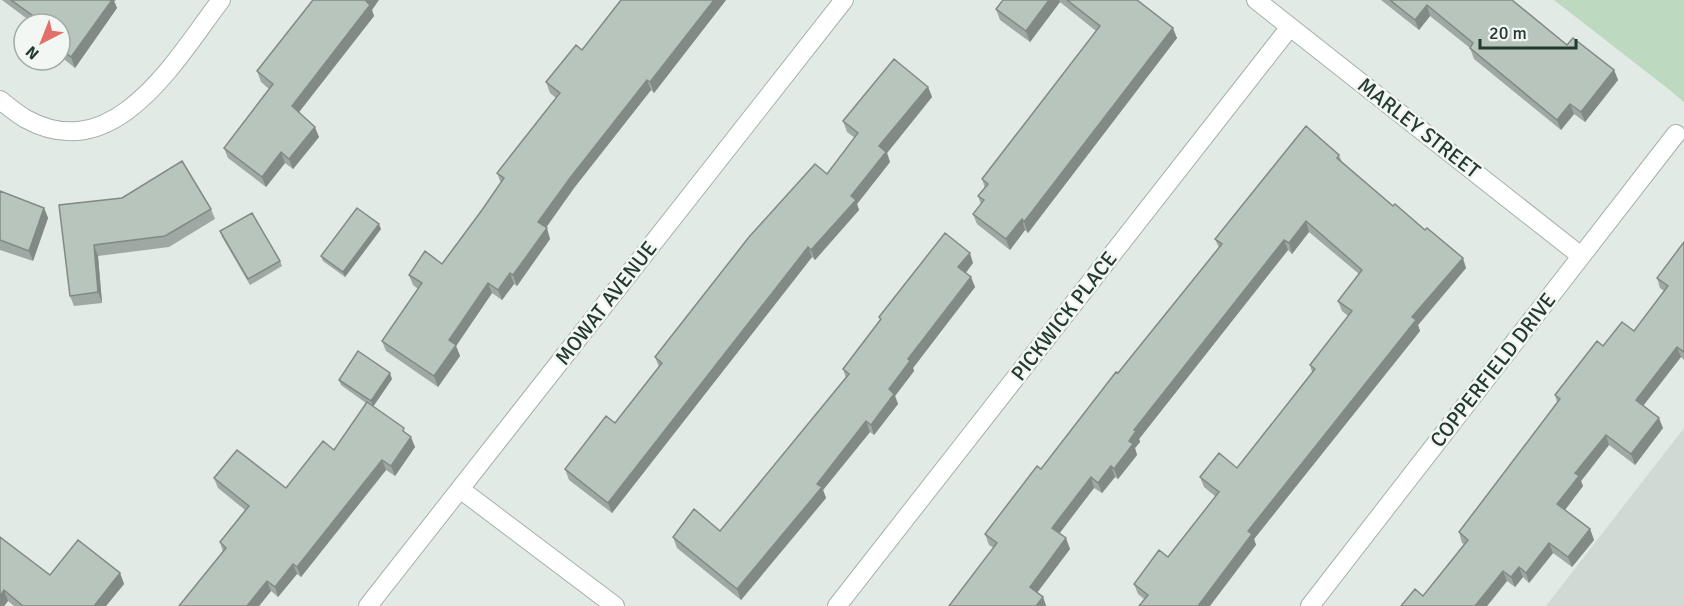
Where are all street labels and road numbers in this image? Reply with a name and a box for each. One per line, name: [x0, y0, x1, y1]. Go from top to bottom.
street label: MARLEY STREET: [1353, 72, 1486, 184]
street label: MOWAT AVENUE: [549, 236, 663, 370]
street label: PICKWICK PLACE: [1005, 246, 1123, 386]
street label: COPPERFIELD DRIVE: [1425, 288, 1561, 452]

